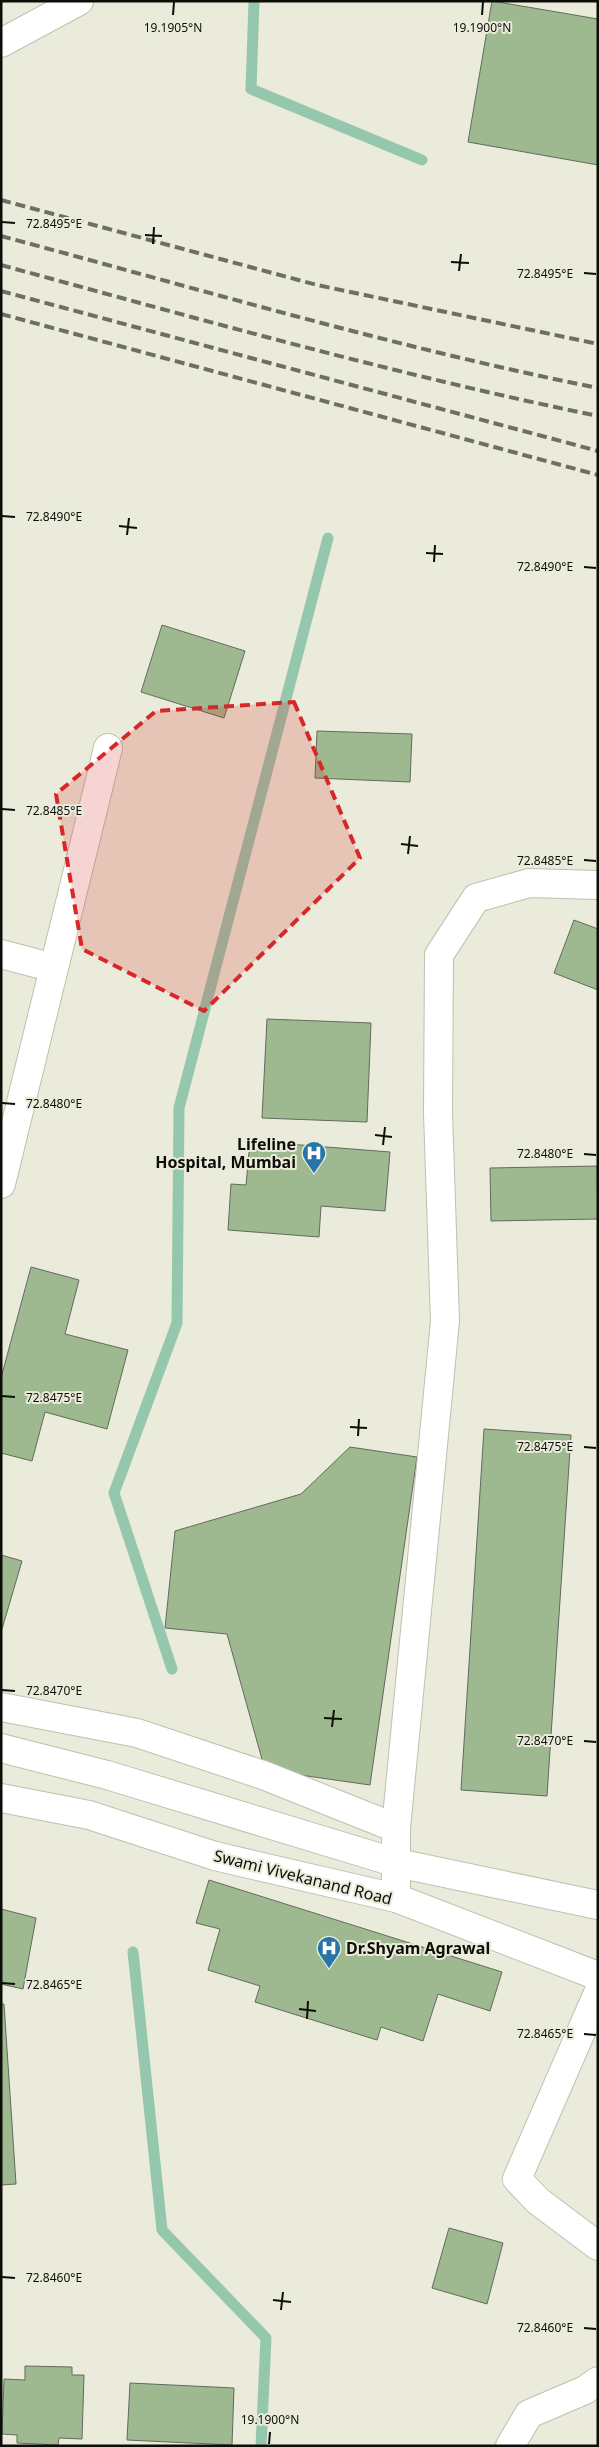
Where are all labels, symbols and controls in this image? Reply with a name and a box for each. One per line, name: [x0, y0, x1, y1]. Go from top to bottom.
text: 19.1905°N: [144, 19, 202, 36]
text: 19.1900°N: [453, 19, 511, 36]
text: 72.8495°E: [26, 215, 82, 232]
text: 72.8495°E: [517, 265, 573, 282]
text: 72.8490°E: [26, 508, 82, 525]
text: 72.8490°E: [517, 558, 573, 575]
text: 72.8485°E: [26, 802, 82, 819]
text: 72.8485°E: [517, 852, 573, 869]
text: 72.8480°E: [26, 1095, 82, 1112]
place label: Lifeline Hospital, Mumbai: [155, 1133, 296, 1173]
hospital icon: Lifeline Hospital, Mumbai: [301, 1140, 327, 1174]
text: 72.8480°E: [517, 1145, 573, 1162]
text: 72.8475°E: [26, 1389, 82, 1406]
text: 72.8475°E: [517, 1438, 573, 1455]
text: 72.8470°E: [26, 1682, 82, 1699]
text: 72.8470°E: [517, 1732, 573, 1749]
street label: Swami Vivekanand Road: [211, 1844, 395, 1910]
hospital icon: Dr.Shyam Agrawal: [316, 1935, 342, 1969]
place label: Dr.Shyam Agrawal: [346, 1937, 490, 1959]
text: 72.8465°E: [26, 1976, 82, 1993]
text: 72.8465°E: [517, 2025, 573, 2042]
text: 72.8460°E: [26, 2269, 82, 2286]
text: 72.8460°E: [517, 2319, 573, 2336]
text: 19.1900°N: [241, 2411, 299, 2428]

